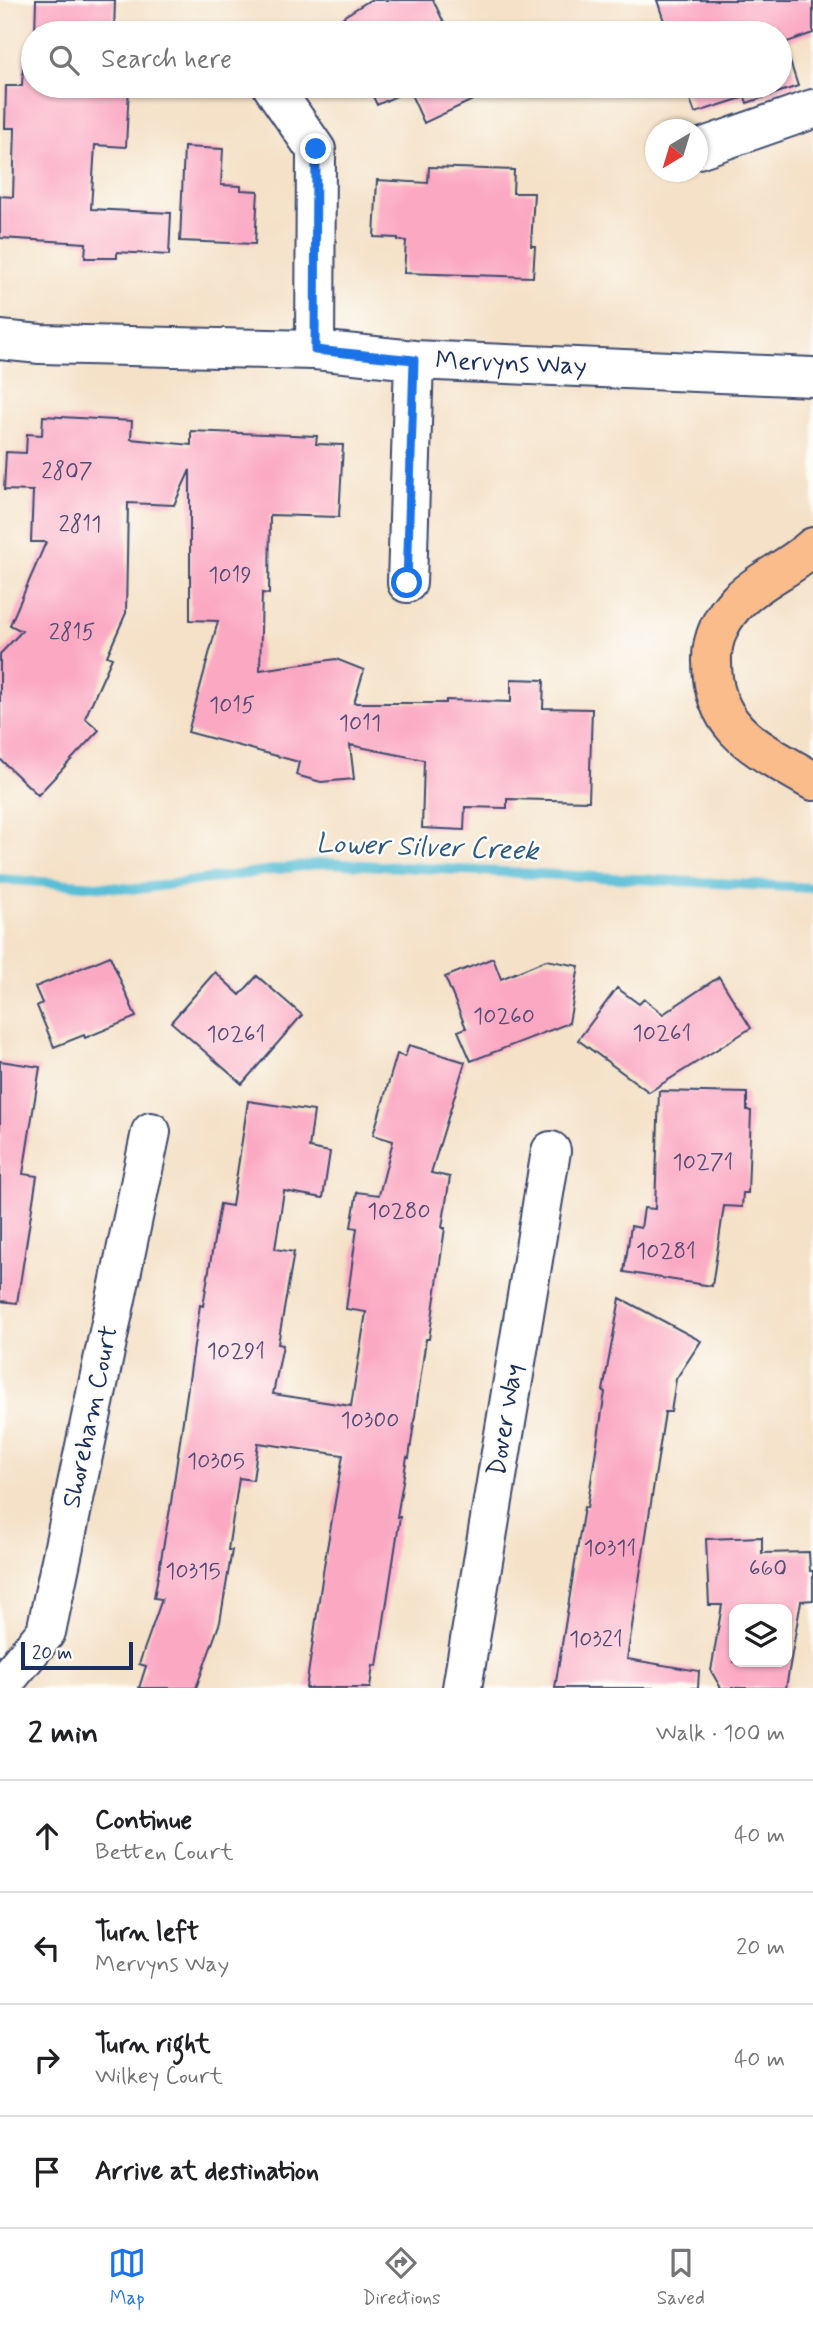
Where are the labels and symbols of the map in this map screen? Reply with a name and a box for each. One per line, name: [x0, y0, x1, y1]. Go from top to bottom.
north arrow: [645, 119, 708, 182]
route end: [300, 133, 331, 164]
street label: Mervyns Way: [435, 344, 587, 384]
house number: 2807: [41, 457, 93, 487]
house number: 2811: [58, 510, 102, 540]
house number: 1019: [208, 561, 252, 591]
route start: [391, 567, 422, 598]
house number: 2815: [49, 618, 95, 648]
house number: 1015: [209, 691, 255, 721]
house number: 1011: [339, 709, 381, 739]
water label: Lower Silver Creek: [315, 826, 541, 870]
house number: 10260: [473, 1002, 535, 1032]
house number: 10261: [633, 1019, 691, 1049]
house number: 10261: [207, 1020, 265, 1050]
house number: 10271: [673, 1148, 734, 1178]
house number: 10280: [367, 1197, 431, 1227]
house number: 10281: [636, 1237, 696, 1267]
street label: Shoreham Court: [55, 1323, 127, 1511]
house number: 10291: [207, 1337, 265, 1367]
street label: Dover Way: [480, 1361, 532, 1479]
house number: 10300: [341, 1406, 399, 1436]
house number: 10305: [187, 1447, 245, 1477]
house number: 10311: [584, 1534, 637, 1564]
house number: 660: [749, 1554, 787, 1584]
house number: 10315: [165, 1557, 221, 1587]
house number: 10321: [569, 1625, 623, 1655]
scale bar: [21, 1639, 133, 1671]

